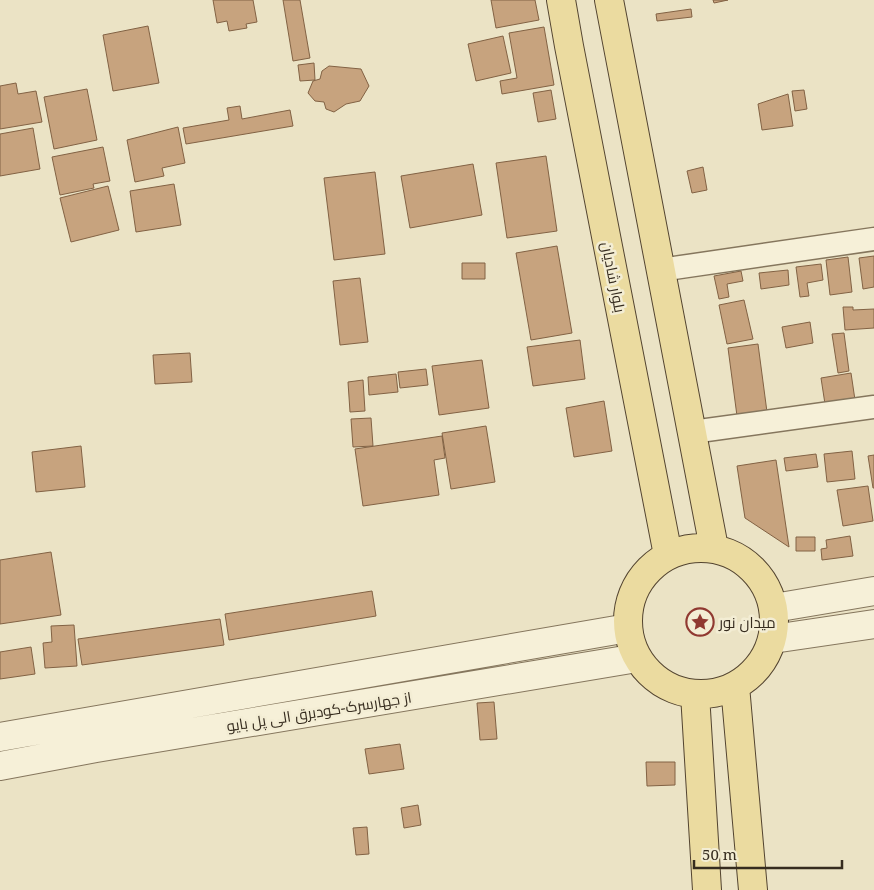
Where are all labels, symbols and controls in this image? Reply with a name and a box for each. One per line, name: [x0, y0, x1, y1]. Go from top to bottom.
street label: بلوار شادیان: [596, 240, 631, 314]
place icon: میدان نور: [685, 607, 715, 637]
place label: میدان نور: [718, 612, 776, 633]
street label: از جهارسرک-کودبرق الی پل بایو: [225, 686, 413, 736]
scale bar: [694, 838, 842, 870]
text: 50 m: [702, 844, 737, 864]

